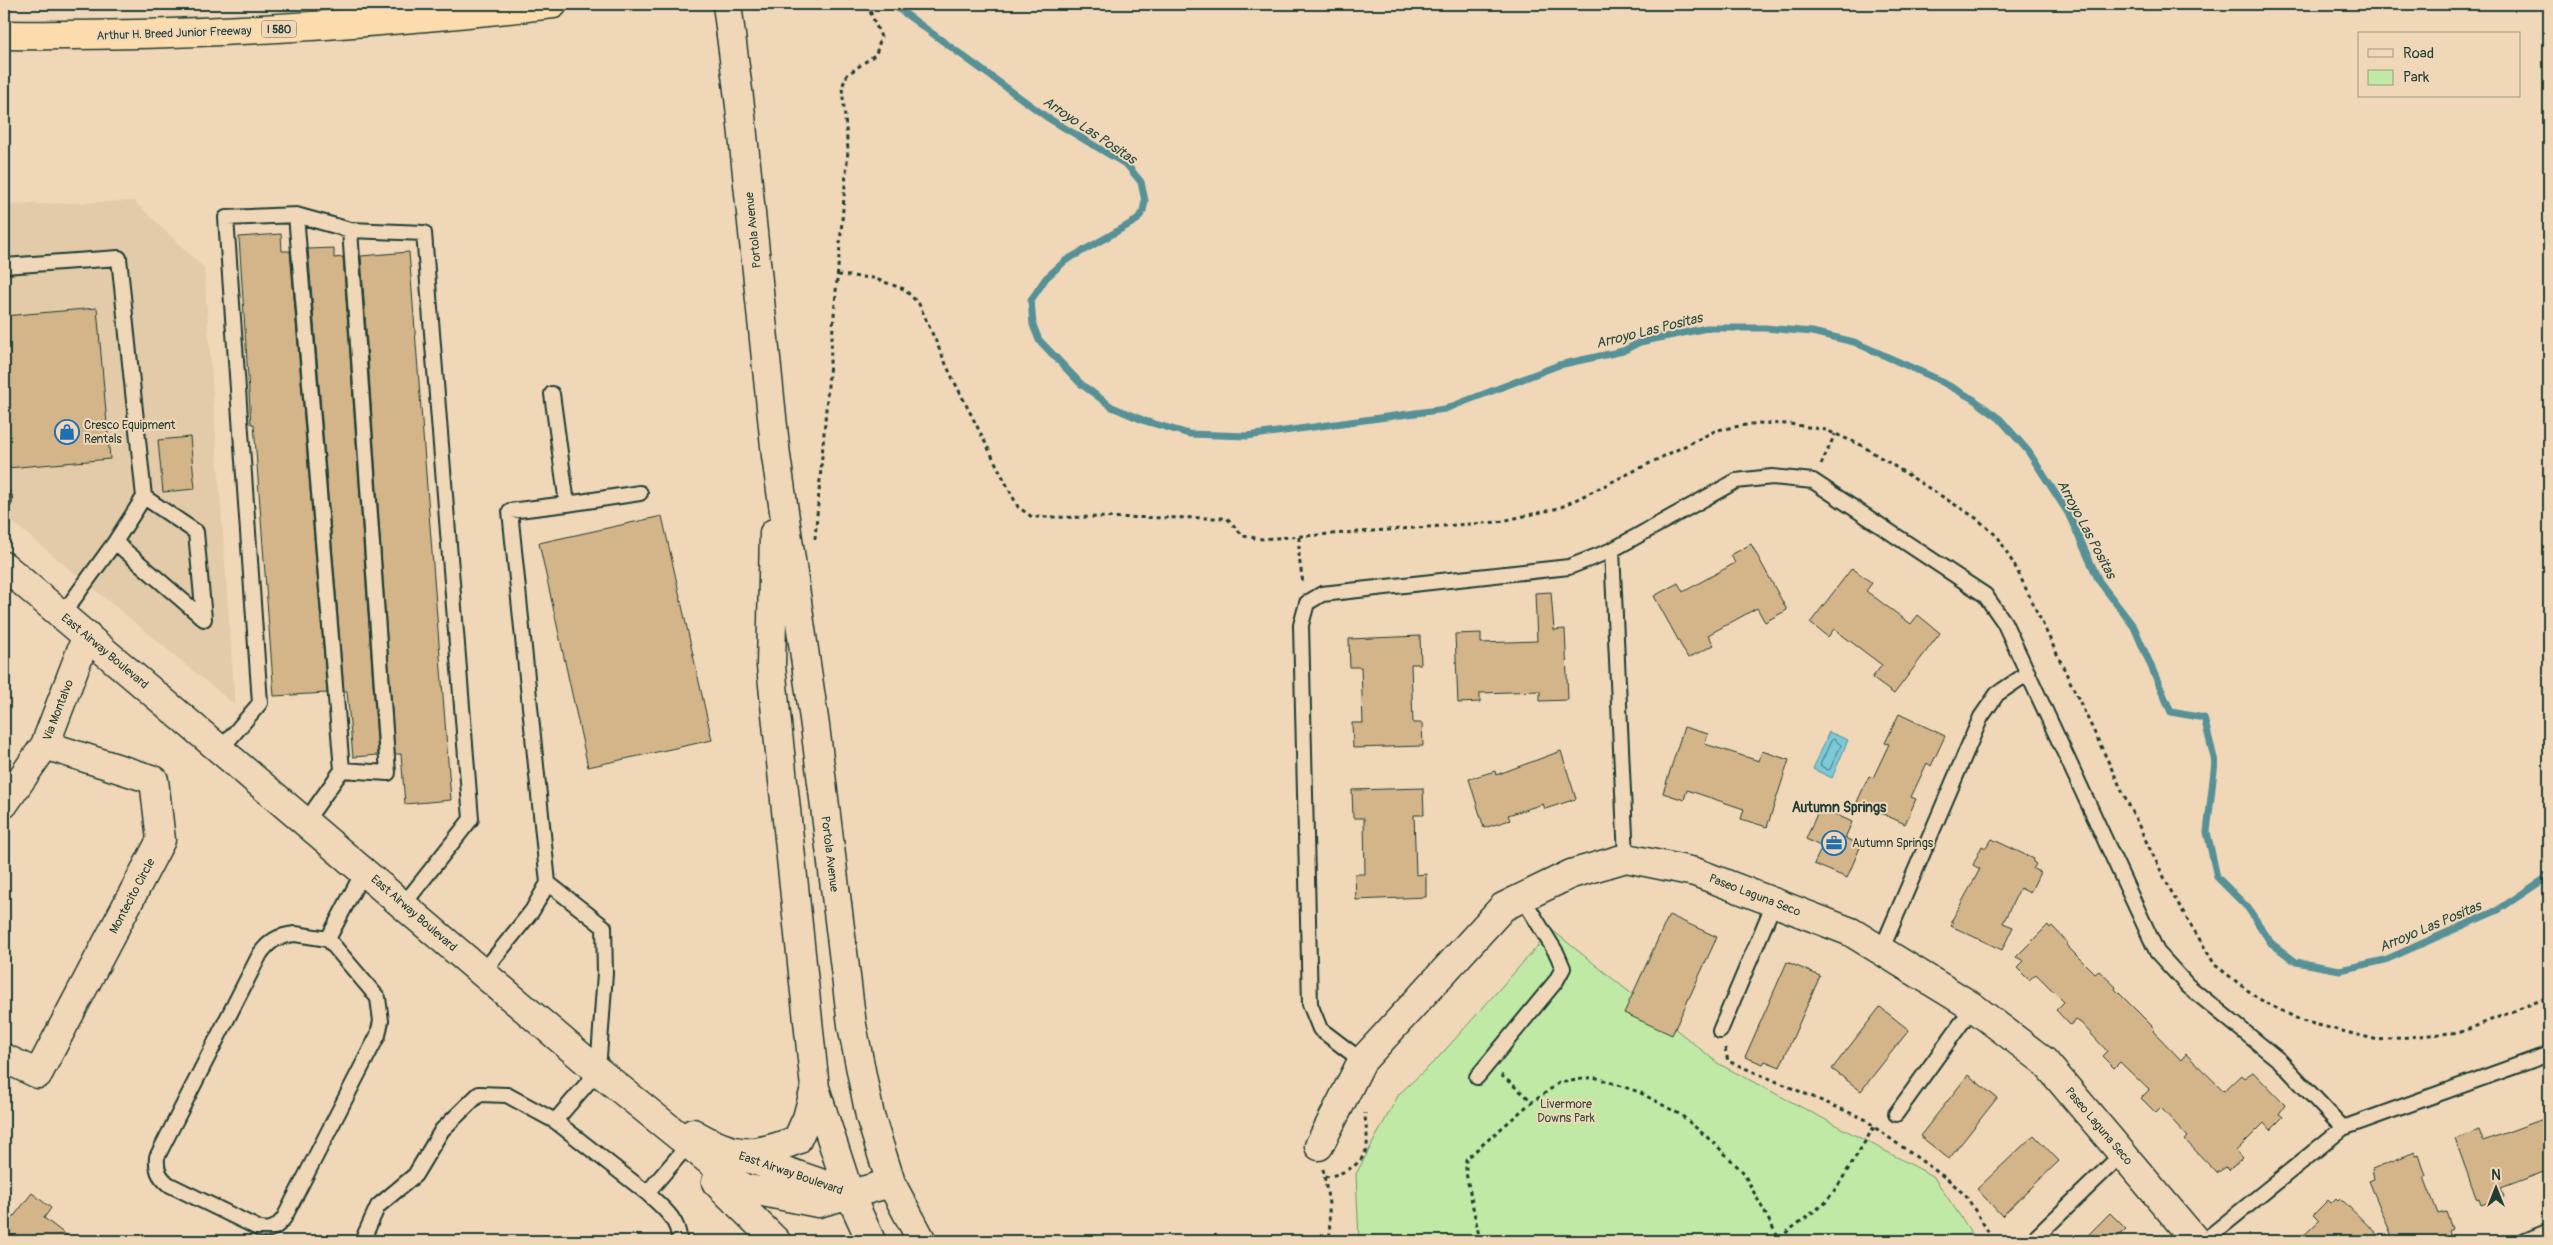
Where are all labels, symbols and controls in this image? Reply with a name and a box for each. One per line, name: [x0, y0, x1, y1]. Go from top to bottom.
road number: I 580: [262, 20, 296, 38]
street label: Arthur H. Breed Junior Freeway: [96, 23, 252, 44]
legend: [2358, 32, 2520, 98]
text: Road: [2403, 44, 2434, 63]
text: Park: [2403, 68, 2430, 87]
water label: Arroyo Las Positas: [1040, 93, 1141, 169]
street label: Portola Avenue: [742, 191, 765, 269]
water label: Arroyo Las Positas: [1594, 309, 1706, 352]
place label: Cresco Equipment Rentals: [84, 418, 176, 447]
shop icon: Cresco Equipment Rentals: [54, 419, 80, 445]
water label: Arroyo Las Positas: [2053, 477, 2120, 583]
street label: East Airway Boulevard: [58, 611, 151, 692]
street label: Via Montalvo: [40, 677, 77, 743]
district label: Autumn Springs: [1792, 799, 1887, 816]
street label: Portola Avenue: [817, 815, 842, 893]
office icon: Autumn Springs: [1821, 830, 1847, 856]
place label: Autumn Springs: [1852, 836, 1934, 851]
street label: Montecito Circle: [106, 856, 159, 936]
street label: Paseo Laguna Seco: [1707, 871, 1803, 920]
street label: East Airway Boulevard: [368, 872, 460, 955]
water label: Arroyo Las Positas: [2377, 897, 2485, 956]
street label: Paseo Laguna Seco: [2062, 1084, 2136, 1169]
park label: Livermore Downs Park: [1537, 1097, 1595, 1126]
street label: East Airway Boulevard: [737, 1149, 845, 1198]
north arrow: [2470, 1162, 2520, 1212]
text: N: [2491, 1167, 2501, 1184]

